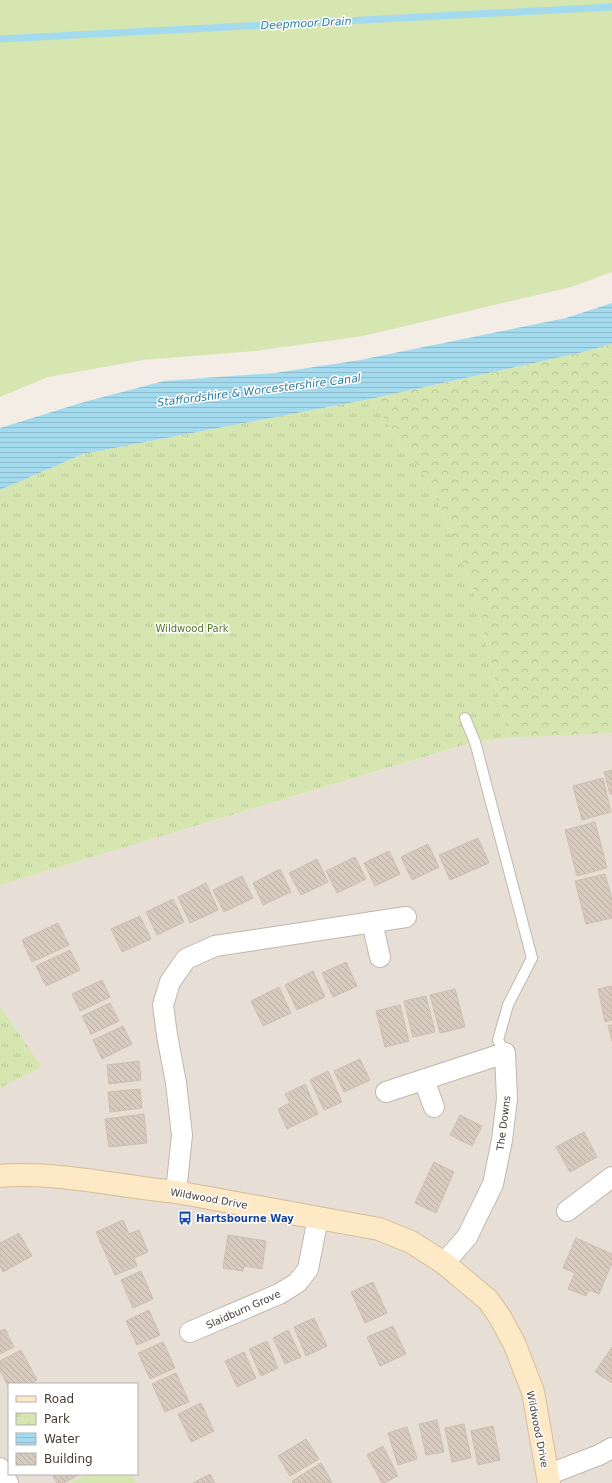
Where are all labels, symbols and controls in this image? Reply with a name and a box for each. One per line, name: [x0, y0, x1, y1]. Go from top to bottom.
water label: Deepmoor Drain: [260, 15, 352, 32]
water label: Staffordshire & Worcestershire Canal: [157, 372, 362, 409]
park label: Wildwood Park: [155, 623, 229, 634]
street label: The Downs: [495, 1095, 512, 1152]
street label: Wildwood Drive: [169, 1186, 248, 1211]
bus stop icon: Hartsbourne Way: [177, 1210, 193, 1226]
place label: Hartsbourne Way: [196, 1213, 294, 1224]
street label: Slaidburn Grove: [204, 1288, 282, 1331]
legend: [8, 1383, 138, 1475]
street label: Wildwood Drive: [525, 1390, 550, 1469]
text: Road: [44, 1392, 74, 1406]
text: Park: [44, 1412, 70, 1426]
text: Water: [44, 1432, 80, 1446]
text: Building: [44, 1452, 93, 1466]

